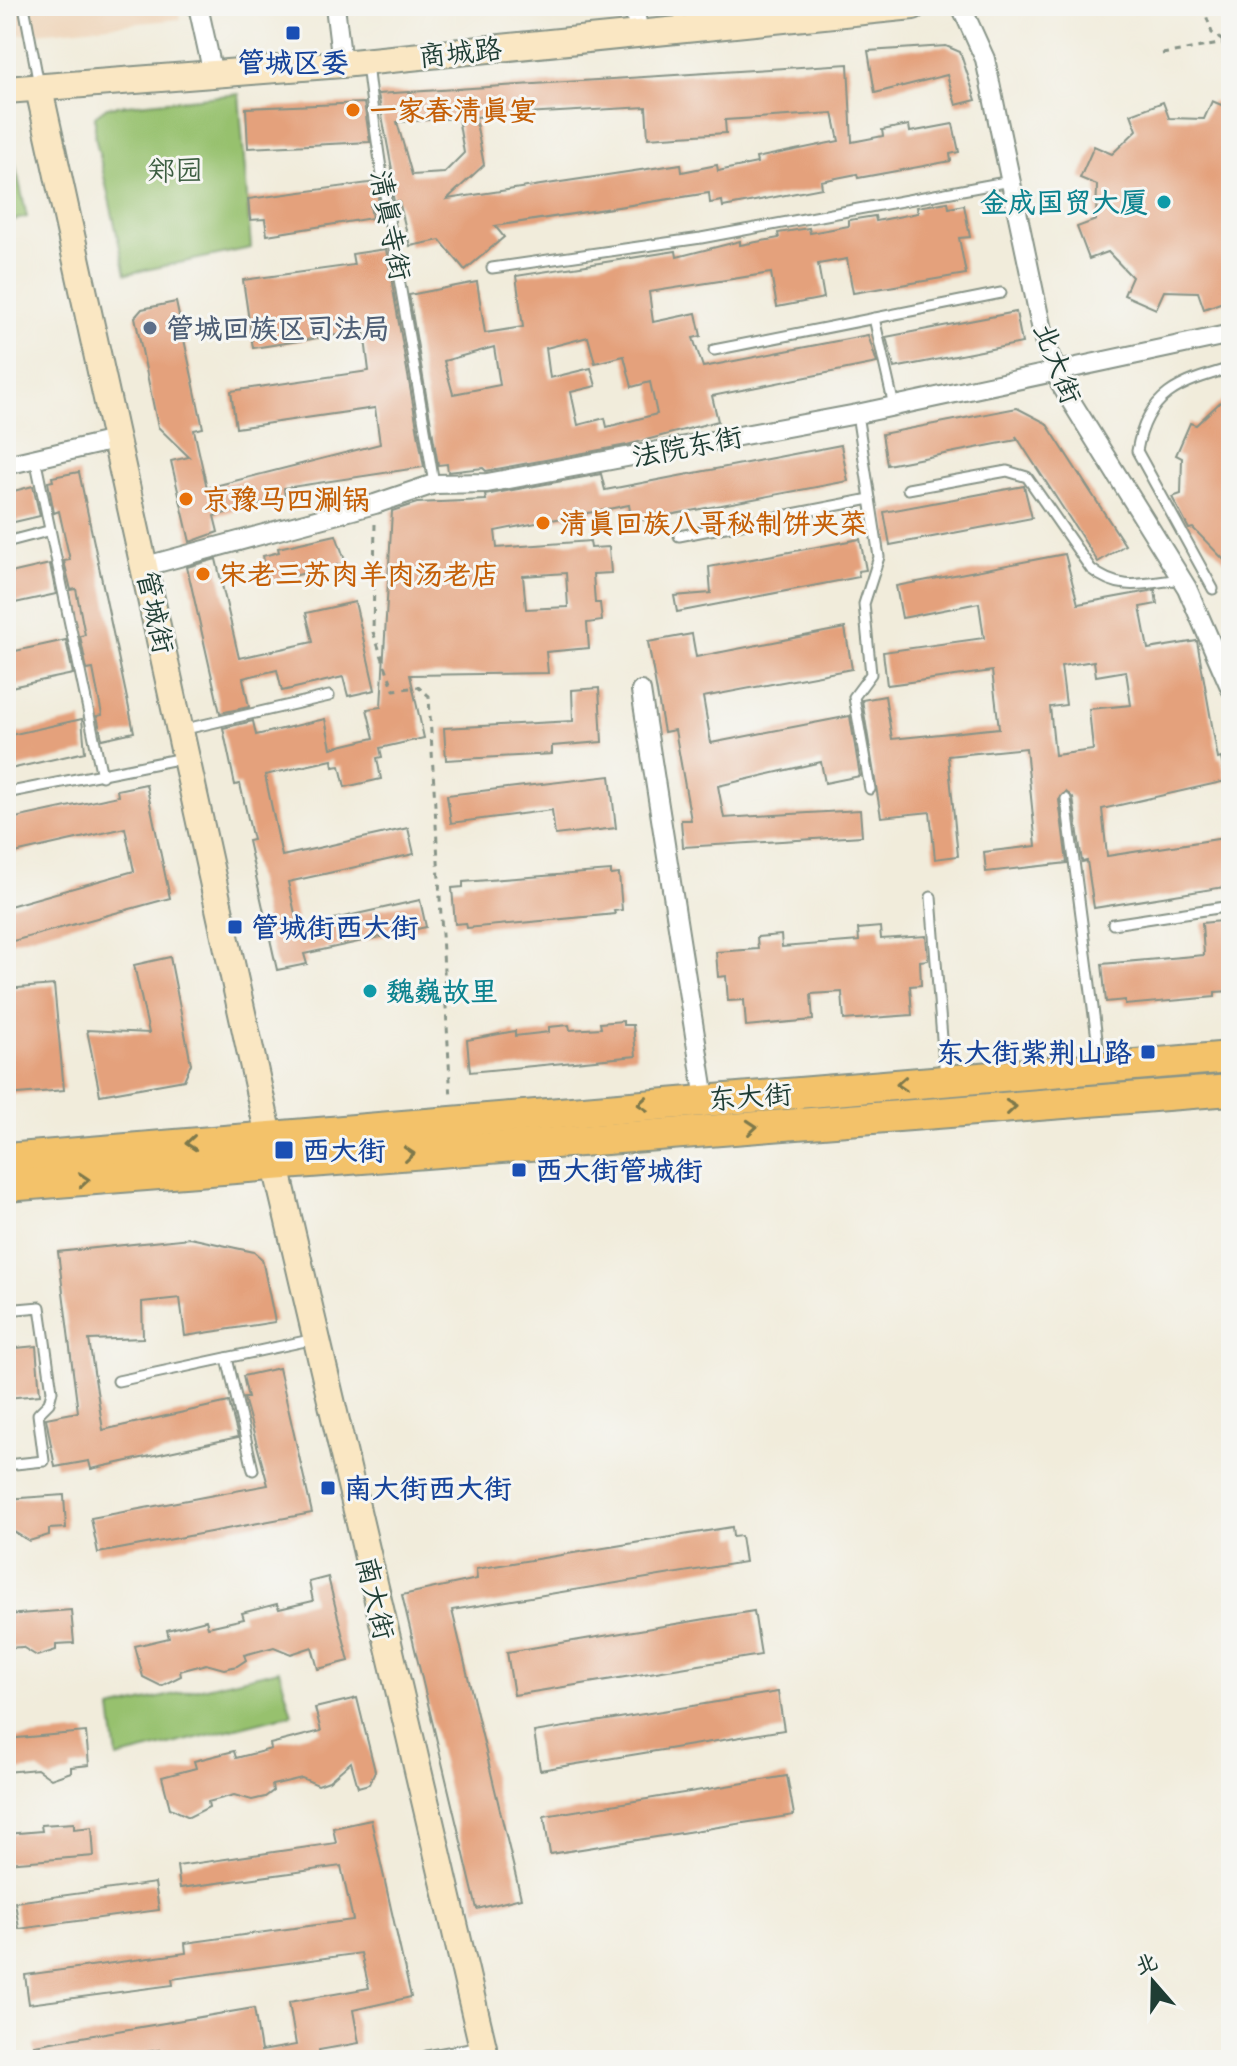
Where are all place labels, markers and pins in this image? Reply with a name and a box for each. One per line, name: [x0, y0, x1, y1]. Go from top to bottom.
marker: 管城区委: [284, 24, 302, 42]
place label: 管城区委: [237, 47, 349, 79]
place label: 一家春清真宴: [369, 95, 537, 127]
marker: 一家春清真宴: [344, 101, 362, 119]
place label: 金成国贸大厦: [980, 187, 1148, 219]
marker: 金成国贸大厦: [1155, 193, 1173, 211]
place label: 管城回族区司法局: [166, 313, 390, 345]
marker: 管城回族区司法局: [141, 319, 159, 337]
place label: 京豫马四涮锅: [202, 484, 370, 516]
marker: 京豫马四涮锅: [177, 490, 195, 508]
place label: 清真回族八哥秘制饼夹菜: [559, 508, 867, 540]
marker: 清真回族八哥秘制饼夹菜: [534, 514, 552, 532]
place label: 宋老三苏肉羊肉汤老店: [219, 559, 499, 591]
marker: 宋老三苏肉羊肉汤老店: [194, 565, 212, 583]
place label: 管城街西大街: [251, 912, 419, 944]
marker: 管城街西大街: [226, 918, 244, 936]
place label: 魏巍故里: [386, 976, 498, 1008]
marker: 魏巍故里: [361, 982, 379, 1000]
place label: 东大街紫荆山路: [936, 1037, 1132, 1069]
marker: 东大街紫荆山路: [1139, 1043, 1157, 1061]
place label: 西大街: [302, 1135, 386, 1167]
marker: 西大街: [273, 1139, 295, 1161]
place label: 西大街管城街: [535, 1155, 703, 1187]
marker: 西大街管城街: [510, 1161, 528, 1179]
place label: 南大街西大街: [344, 1473, 512, 1505]
marker: 南大街西大街: [319, 1479, 337, 1497]

